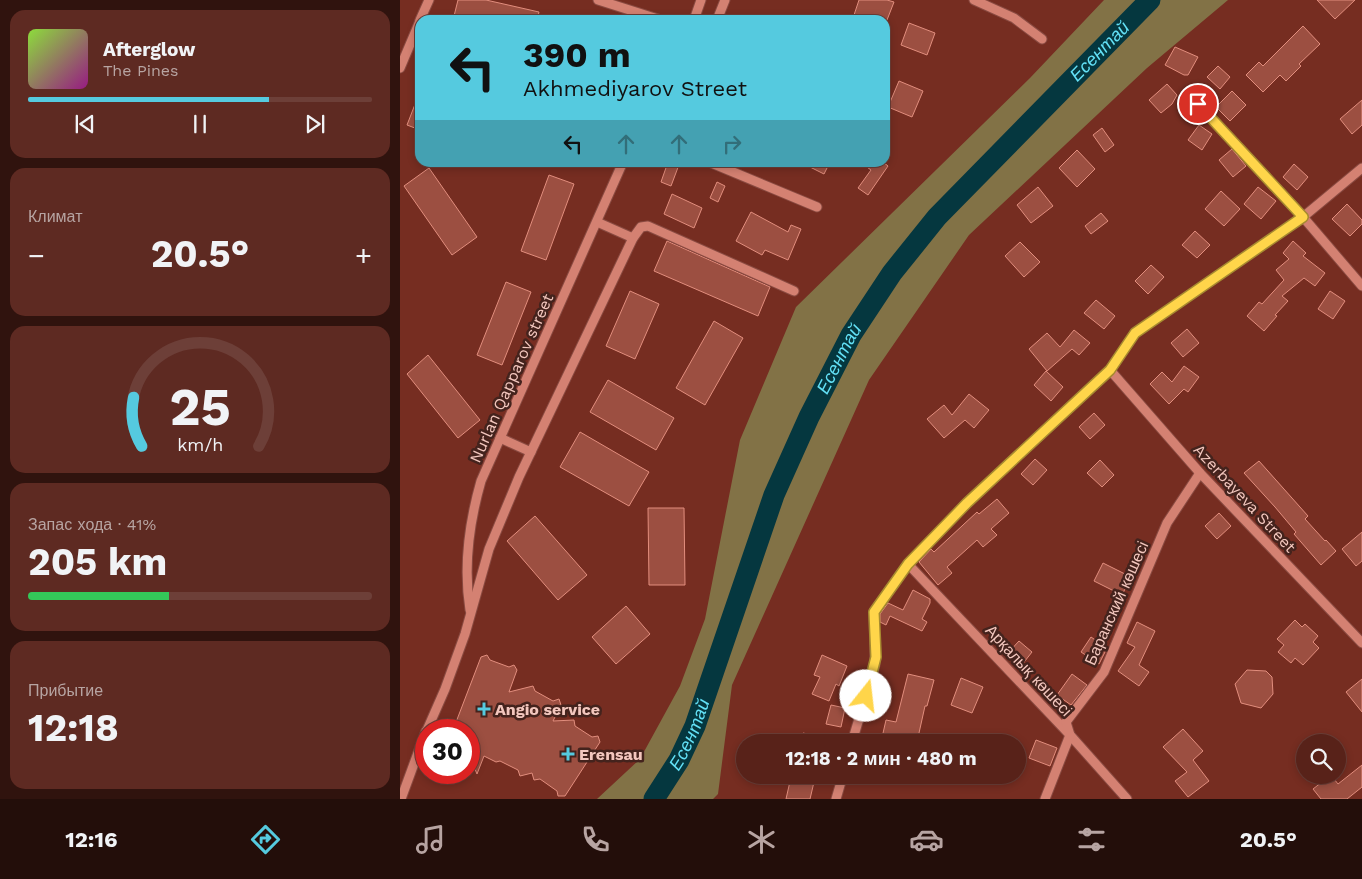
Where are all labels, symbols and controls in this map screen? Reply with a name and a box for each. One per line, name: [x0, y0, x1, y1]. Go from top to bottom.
water label: Есентай: [1065, 17, 1133, 85]
text: 390 m: [523, 34, 631, 76]
icon: left: [440, 35, 505, 100]
text: Afterglow: [103, 38, 195, 61]
text: The Pines: [103, 61, 179, 80]
text: Akhmediyarov Street: [523, 76, 747, 101]
pin: [1177, 83, 1219, 125]
icon: arrive: [1184, 90, 1212, 118]
icon: previous: [71, 110, 99, 138]
icon: pause: [186, 110, 214, 138]
icon: next: [301, 110, 329, 138]
icon: left: [559, 130, 587, 158]
icon: ahead: [612, 130, 640, 158]
icon: ahead: [665, 130, 693, 158]
icon: right: [718, 130, 746, 158]
text: Климат: [28, 207, 82, 226]
text: 20.5°: [151, 232, 249, 276]
text: −: [28, 239, 45, 272]
text: +: [355, 239, 372, 272]
street label: Nurlan Qapparov street: [466, 290, 557, 466]
water label: Есентай: [812, 320, 866, 397]
text: 25: [169, 377, 231, 438]
text: km/h: [177, 434, 223, 455]
street label: Azerbayeva Street: [1190, 440, 1300, 557]
text: Запас хода · 41%: [28, 515, 156, 534]
street label: Баранский көшесі: [1081, 538, 1152, 668]
text: 205 km: [28, 540, 167, 584]
street label: Арқалық көшесі: [981, 621, 1076, 720]
position arrow: [839, 669, 891, 721]
text: Прибытие: [28, 681, 103, 700]
water label: Есентай: [664, 696, 714, 774]
place label: Angio service: [495, 700, 600, 719]
marker: Angio service: [477, 702, 491, 716]
text: 12:18: [28, 706, 119, 750]
speed limit sign: 30: [415, 719, 480, 784]
map controls: [1296, 734, 1346, 784]
button: search: [1296, 734, 1346, 784]
place label: Erensau: [579, 745, 643, 764]
marker: Erensau: [561, 747, 575, 761]
text: 12:18 · 2 мин · 480 m: [785, 747, 977, 770]
icon: directions: [248, 822, 283, 857]
icon: music: [413, 822, 448, 857]
icon: phone: [578, 822, 613, 857]
icon: climate: [744, 822, 779, 857]
icon: car: [909, 822, 944, 857]
icon: filters: [1074, 822, 1109, 857]
text: 12:16: [65, 827, 117, 852]
text: 20.5°: [1240, 827, 1297, 852]

